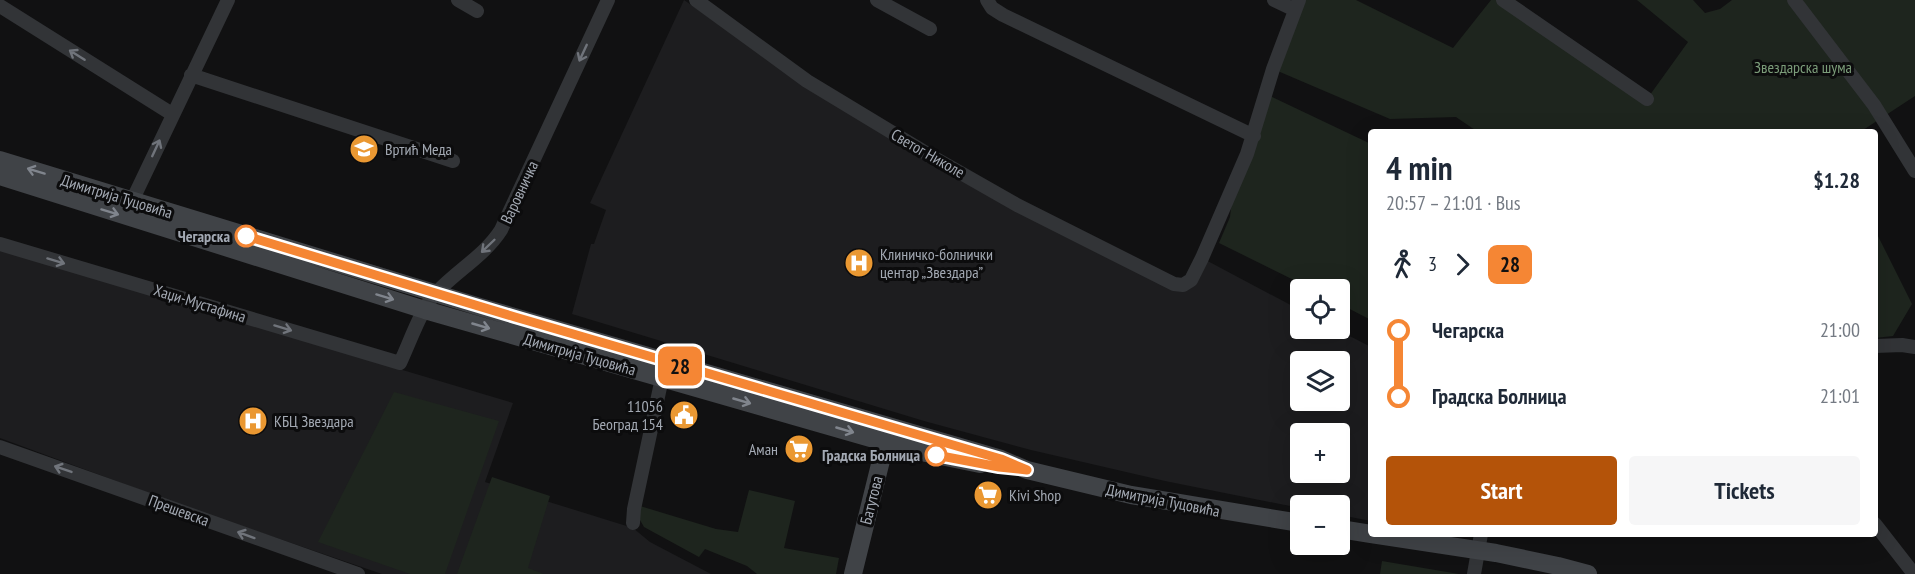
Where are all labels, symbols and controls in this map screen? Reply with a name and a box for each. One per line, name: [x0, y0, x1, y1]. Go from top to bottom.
one-way arrow: [577, 43, 589, 61]
one-way arrow: [69, 48, 86, 60]
park label: Звездарска шума: [1754, 57, 1852, 77]
street label: Светог Николе: [888, 124, 968, 182]
school or university icon: Вртић Меда: [348, 133, 380, 165]
one-way arrow: [151, 139, 163, 157]
place label: Вртић Меда: [385, 139, 452, 159]
text: 4 min: [1386, 146, 1453, 189]
street label: Варовничка: [496, 157, 542, 227]
one-way arrow: [27, 165, 46, 176]
text: $1.28: [1813, 166, 1860, 194]
street label: Димитрија Туцовића: [59, 170, 175, 222]
text: 20:57 – 21:01 · Bus: [1386, 190, 1521, 216]
one-way arrow: [100, 207, 119, 218]
marker: Чегарска: [235, 225, 257, 247]
place label: Чегарска: [178, 226, 230, 246]
one-way arrow: [480, 239, 495, 253]
place label: Клиничко-болнички центар „Звездара”: [880, 244, 993, 282]
hospital icon: Клиничко-болнички центар „Звездара”: [843, 247, 875, 279]
icon: walk: [1386, 248, 1419, 281]
icon: forward: [1446, 248, 1479, 281]
text: 3: [1428, 251, 1437, 277]
text: 28: [1500, 251, 1520, 278]
one-way arrow: [46, 256, 65, 267]
map controls: [1290, 279, 1350, 555]
button: locate: [1290, 279, 1350, 339]
street label: Хаџи-Мустафина: [152, 280, 248, 326]
one-way arrow: [375, 292, 394, 303]
text: Чегарска: [1432, 316, 1504, 344]
text: 21:00: [1820, 317, 1860, 343]
one-way arrow: [471, 321, 490, 332]
one-way arrow: [273, 323, 292, 334]
street label: Димитрија Туцовића: [522, 328, 638, 380]
line badge: 28: [653, 346, 707, 386]
button: layers: [1290, 351, 1350, 411]
text: 28: [670, 353, 690, 380]
text: Градска Болница: [1432, 382, 1567, 410]
text: 21:01: [1820, 383, 1860, 409]
place label: 11056 Београд 154: [592, 396, 663, 434]
one-way arrow: [732, 396, 751, 407]
public building icon: 11056 Београд 154: [668, 399, 700, 431]
hospital icon: КБЦ Звездара: [237, 405, 269, 437]
place label: КБЦ Звездара: [274, 411, 354, 431]
button: +: [1290, 423, 1350, 483]
one-way arrow: [835, 425, 854, 437]
supermarket icon: Аман: [783, 433, 815, 465]
place label: Аман: [749, 439, 778, 459]
marker: Градска Болница: [925, 444, 947, 466]
place label: Градска Болница: [822, 445, 920, 465]
button: Start: [1386, 456, 1617, 525]
button: Tickets: [1629, 456, 1860, 525]
one-way arrow: [54, 462, 73, 473]
street label: Батутова: [855, 474, 887, 526]
supermarket icon: Kivi Shop: [972, 479, 1004, 511]
street label: Димитрија Туцовића: [1104, 479, 1222, 521]
place label: Kivi Shop: [1009, 485, 1061, 505]
street label: Прешевска: [146, 490, 212, 530]
button: −: [1290, 495, 1350, 555]
one-way arrow: [238, 528, 256, 539]

